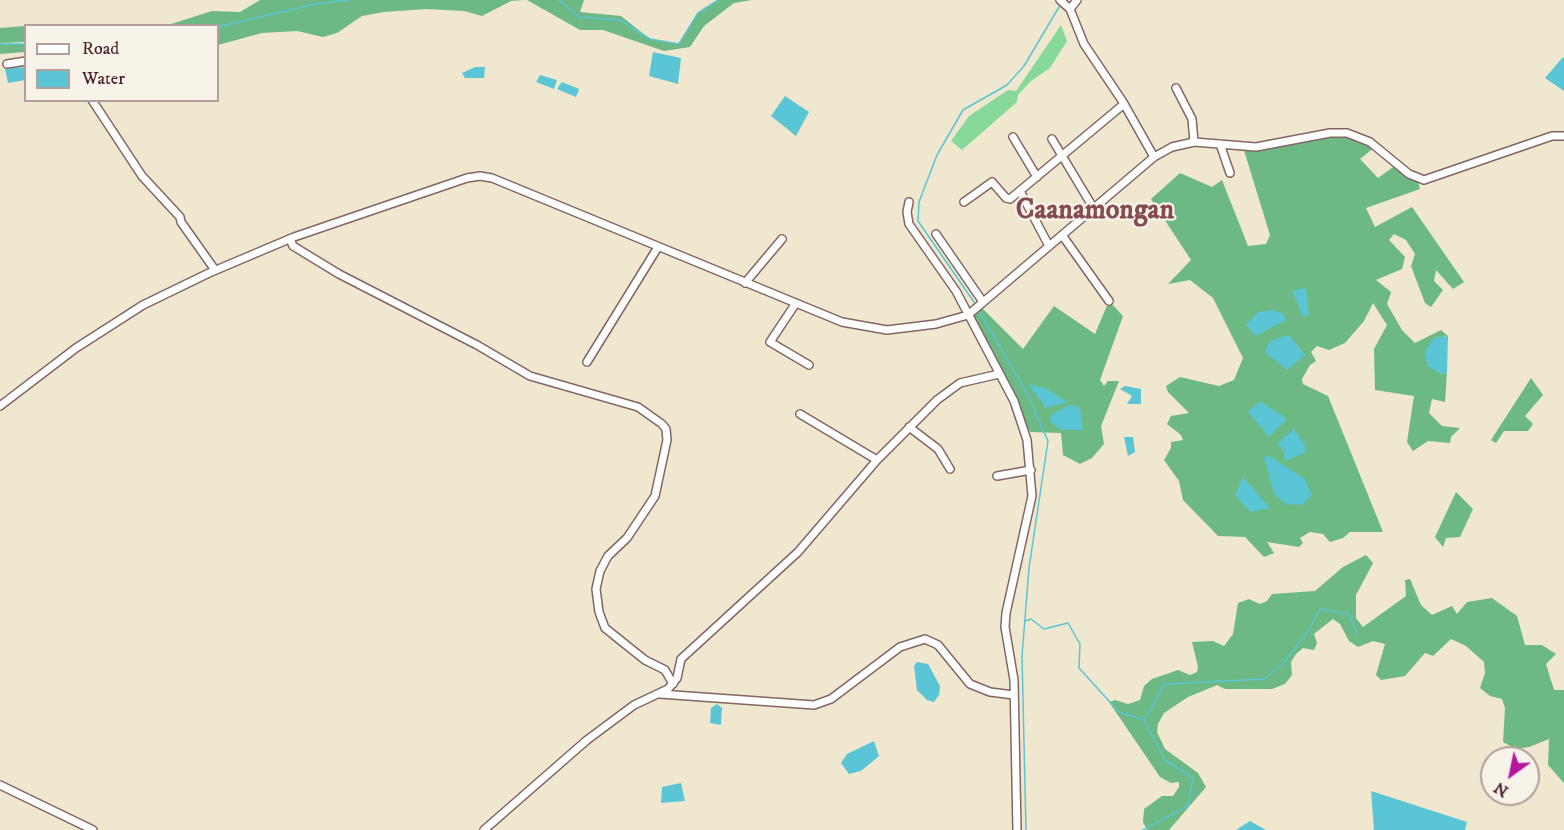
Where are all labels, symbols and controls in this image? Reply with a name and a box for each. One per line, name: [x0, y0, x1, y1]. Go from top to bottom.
legend: [24, 24, 219, 102]
text: Road: [82, 38, 119, 60]
text: Water: [82, 68, 125, 90]
district label: Caanamongan: [1016, 195, 1174, 229]
north arrow: [1480, 746, 1540, 806]
text: N: [1490, 777, 1512, 801]

